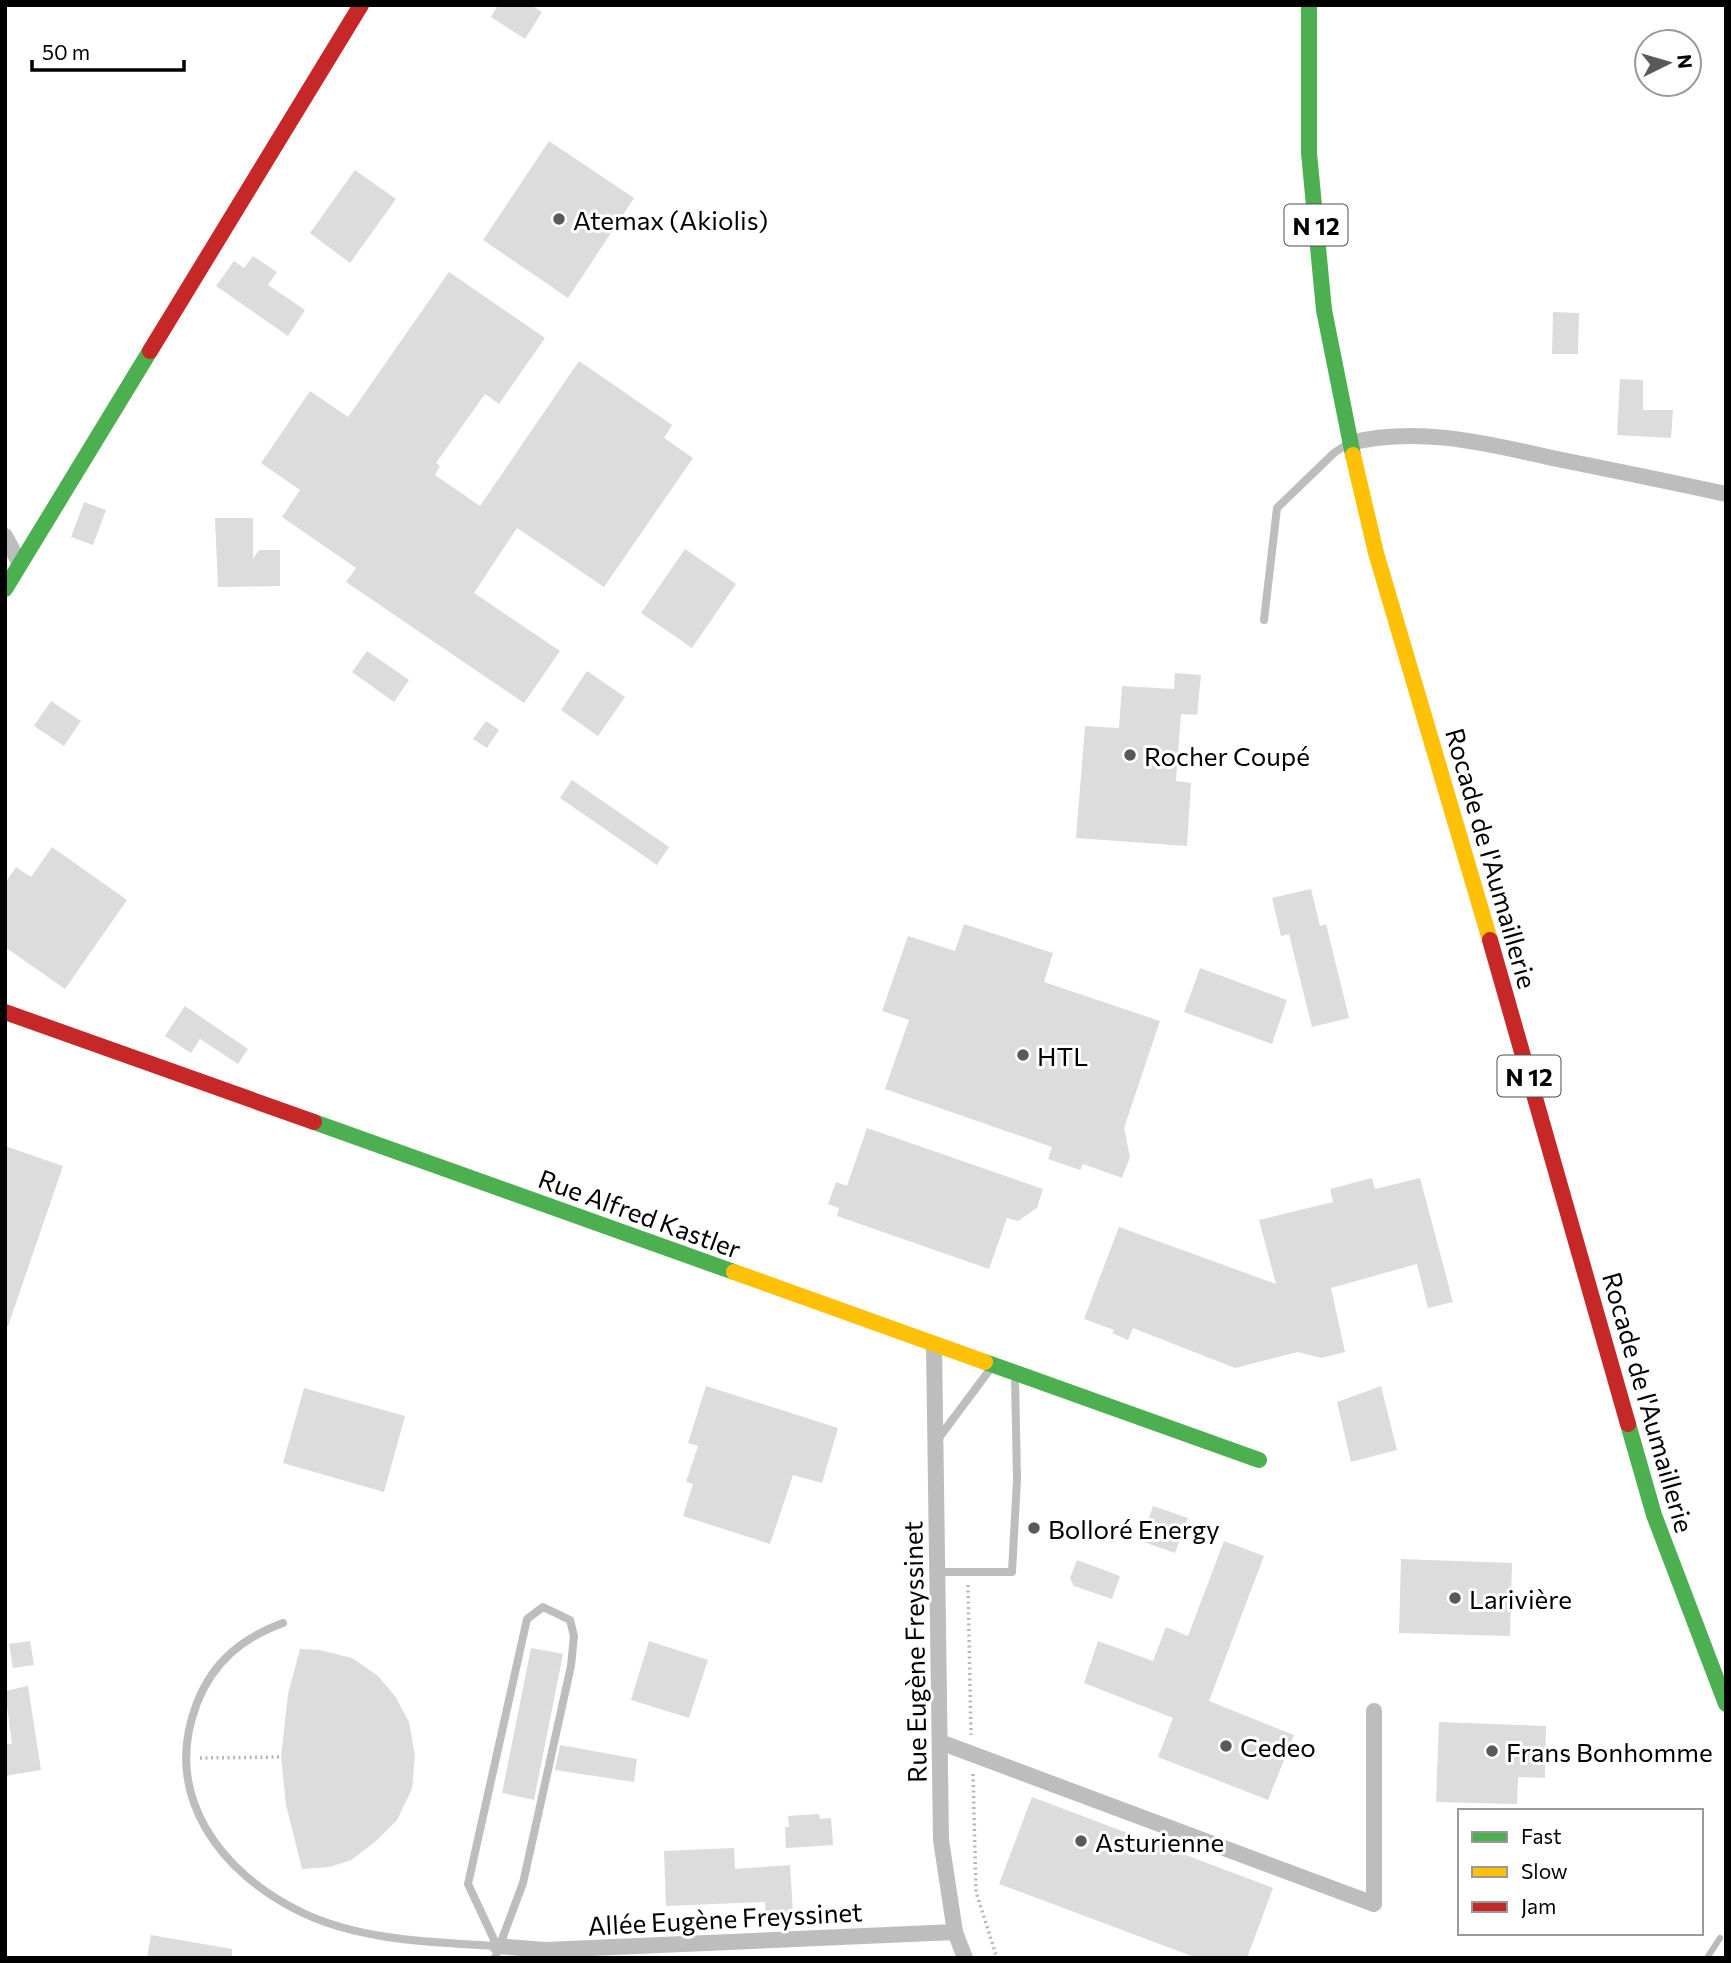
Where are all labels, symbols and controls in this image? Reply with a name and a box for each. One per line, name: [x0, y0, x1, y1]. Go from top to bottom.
scale bar: [32, 28, 184, 72]
north arrow: [1633, 28, 1703, 98]
text: 50 m: [42, 39, 90, 64]
text: N: [1673, 53, 1698, 70]
place label: Atemax (Akiolis): [573, 204, 768, 235]
road number: N 12: [1284, 205, 1348, 246]
marker: Atemax (Akiolis): [551, 211, 567, 227]
street label: Rocade de l'Aumaillerie: [1440, 724, 1544, 992]
place label: Rocher Coupé: [1144, 740, 1310, 771]
marker: Rocher Coupé: [1122, 747, 1138, 763]
place label: HTL: [1037, 1040, 1088, 1071]
marker: HTL: [1015, 1047, 1031, 1063]
road number: N 12: [1498, 1056, 1560, 1096]
street label: Rue Alfred Kastler: [535, 1162, 745, 1264]
street label: Rocade de l'Aumaillerie: [1597, 1268, 1701, 1536]
place label: Bolloré Energy: [1048, 1513, 1220, 1544]
marker: Bolloré Energy: [1026, 1520, 1042, 1536]
street label: Rue Eugène Freyssinet: [896, 1521, 932, 1783]
place label: Larivière: [1469, 1583, 1572, 1614]
marker: Larivière: [1447, 1590, 1463, 1606]
place label: Cedeo: [1240, 1731, 1316, 1762]
place label: Frans Bonhomme: [1506, 1736, 1713, 1767]
marker: Cedeo: [1218, 1738, 1234, 1754]
marker: Frans Bonhomme: [1484, 1743, 1500, 1759]
legend: [1458, 1809, 1703, 1935]
text: Fast: [1521, 1823, 1562, 1848]
place label: Asturienne: [1095, 1826, 1224, 1857]
marker: Asturienne: [1073, 1833, 1089, 1849]
text: Slow: [1521, 1858, 1568, 1883]
text: Jam: [1521, 1893, 1556, 1918]
street label: Allée Eugène Freyssinet: [587, 1895, 863, 1941]

